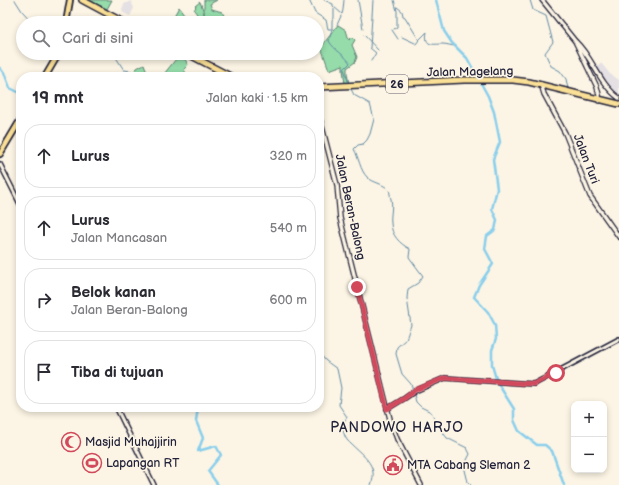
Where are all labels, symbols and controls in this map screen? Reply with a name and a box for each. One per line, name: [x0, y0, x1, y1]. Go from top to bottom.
search box: [16, 16, 324, 60]
icon: search: [30, 27, 52, 49]
text: Cari di sini: [62, 29, 133, 48]
street label: Jalan Magelang: [427, 64, 513, 80]
road number: 26: [386, 75, 408, 93]
text: 19 mnt: [32, 88, 83, 108]
text: Jalan kaki · 1.5 km: [206, 90, 308, 106]
street label: Jalan Turi: [570, 132, 602, 186]
icon: ahead: [33, 145, 55, 167]
text: Lurus: [71, 147, 110, 166]
text: 320 m: [269, 148, 307, 164]
street label: Jalan Beran-Balong: [331, 153, 369, 261]
text: Lurus: [71, 211, 110, 230]
icon: ahead: [33, 217, 55, 239]
text: 540 m: [270, 220, 307, 236]
text: Jalan Mancasan: [71, 230, 167, 246]
route end: [348, 278, 366, 296]
text: Belok kanan: [71, 283, 156, 302]
icon: right: [33, 289, 55, 311]
text: 600 m: [270, 292, 307, 308]
text: Jalan Beran-Balong: [71, 302, 188, 318]
icon: arrive: [33, 361, 55, 383]
text: Tiba di tujuan: [71, 363, 164, 382]
route start: [547, 364, 565, 382]
map controls: [571, 401, 607, 473]
button: +: [571, 401, 607, 437]
district label: PANDOWO HARJO: [330, 419, 464, 436]
mosque icon: Masjid Muhajjirin: [60, 431, 82, 453]
place label: Masjid Muhajjirin: [85, 435, 177, 450]
button: −: [571, 437, 607, 473]
sports icon: Lapangan RT: [81, 452, 103, 474]
public building icon: MTA Cabang Sleman 2: [382, 454, 404, 476]
place label: Lapangan RT: [106, 456, 180, 471]
place label: MTA Cabang Sleman 2: [407, 458, 530, 473]

